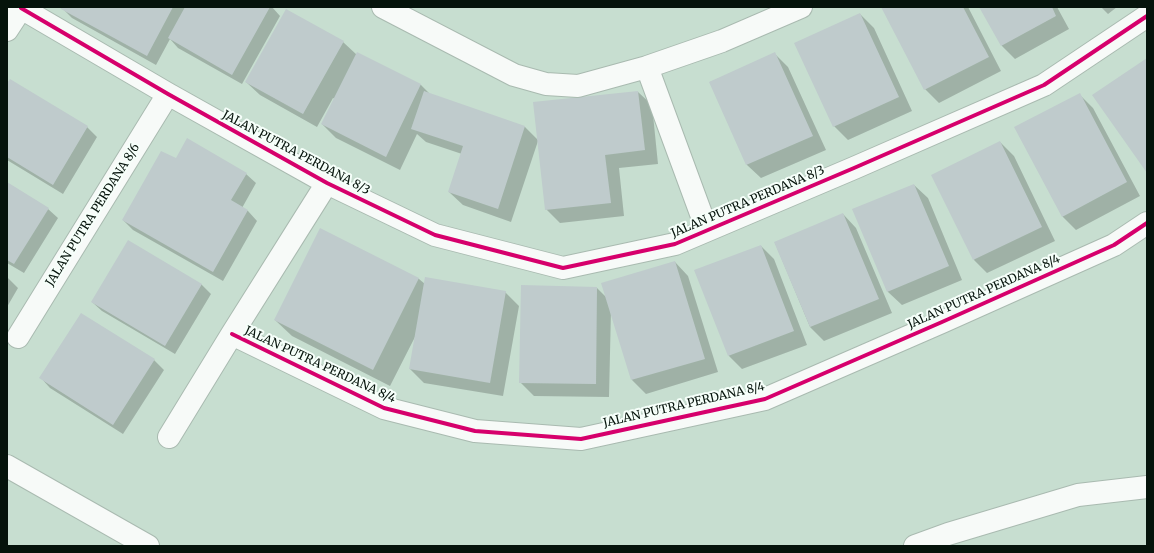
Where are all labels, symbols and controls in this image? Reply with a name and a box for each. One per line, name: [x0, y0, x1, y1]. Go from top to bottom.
street label: JALAN PUTRA PERDANA 8/3: [220, 108, 372, 198]
street label: JALAN PUTRA PERDANA 8/6: [43, 141, 143, 289]
street label: JALAN PUTRA PERDANA 8/3: [669, 163, 827, 241]
street label: JALAN PUTRA PERDANA 8/4: [906, 252, 1062, 332]
street label: JALAN PUTRA PERDANA 8/4: [242, 324, 398, 406]
street label: JALAN PUTRA PERDANA 8/4: [602, 379, 766, 431]

